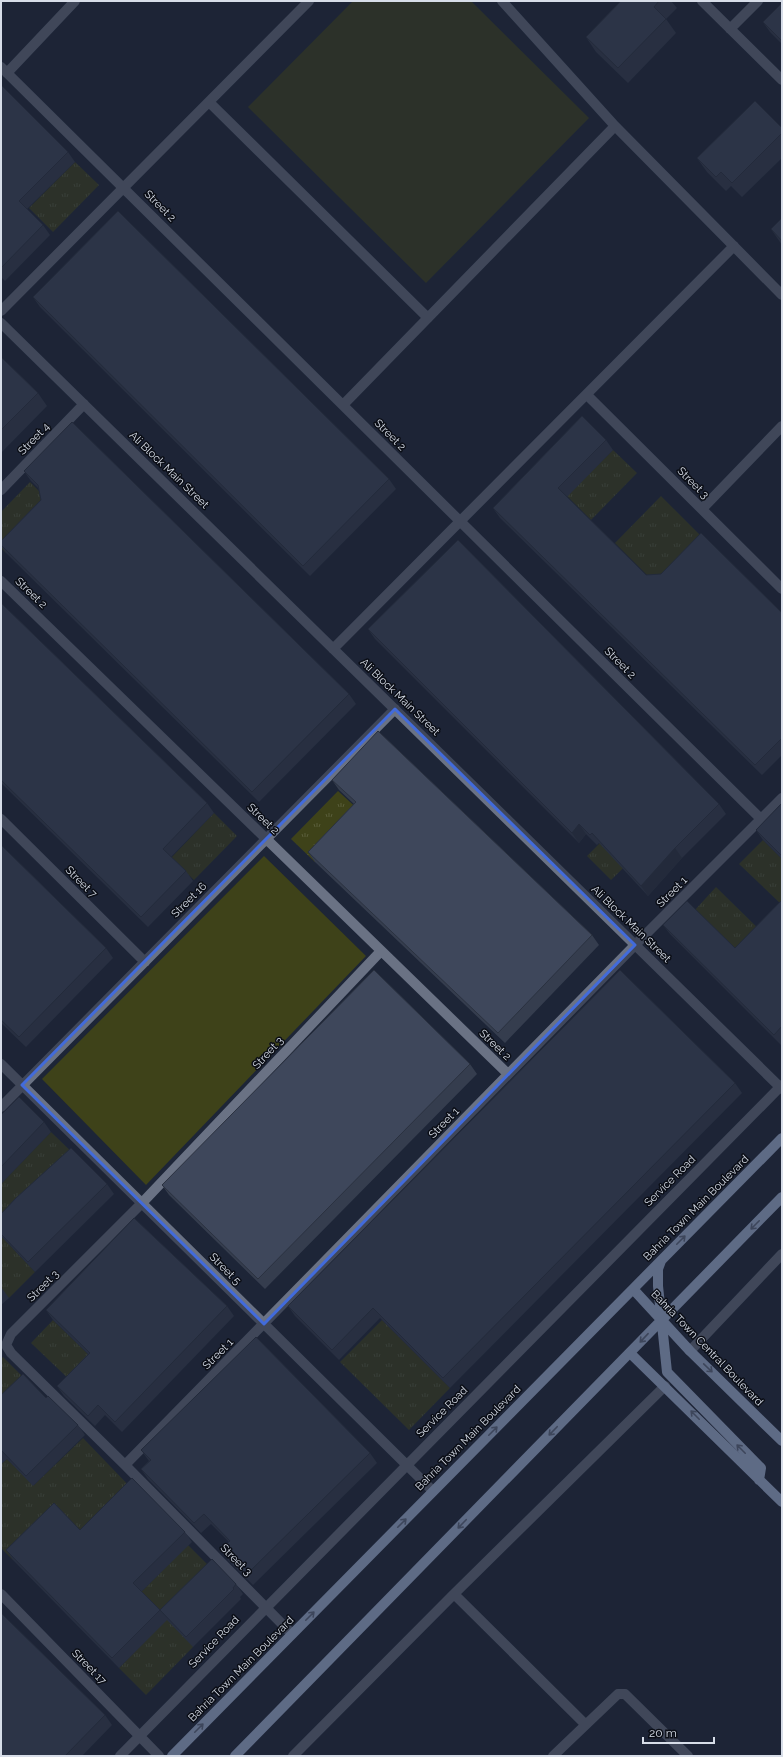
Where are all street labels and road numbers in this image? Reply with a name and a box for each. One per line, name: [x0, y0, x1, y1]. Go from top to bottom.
street label: Street 2: [142, 188, 179, 225]
street label: Street 2: [372, 417, 409, 454]
street label: Street 4: [16, 420, 52, 458]
street label: Ali Block Main Street: [127, 429, 211, 511]
street label: Street 3: [675, 465, 712, 502]
street label: Street 2: [12, 575, 50, 611]
street label: Street 2: [602, 645, 639, 682]
street label: Ali Block Main Street: [358, 656, 442, 738]
street label: Street 2: [244, 801, 282, 837]
street label: Street 7: [63, 864, 100, 901]
street label: Street 1: [654, 874, 690, 910]
street label: Street 16: [169, 879, 210, 920]
street label: Ali Block Main Street: [589, 883, 673, 965]
street label: Street 2: [476, 1027, 514, 1063]
street label: Street 3: [250, 1034, 286, 1072]
street label: Street 1: [426, 1105, 462, 1141]
street label: Bahria Town Main Boulevard: [641, 1153, 751, 1263]
street label: Service Road: [642, 1153, 698, 1209]
street label: Street 5: [207, 1251, 243, 1287]
street label: Street 3: [25, 1267, 62, 1304]
street label: Bahria Town Central Boulevard: [648, 1287, 766, 1409]
street label: Street 1: [200, 1336, 236, 1372]
street label: Bahria Town Main Boulevard: [413, 1383, 523, 1493]
street label: Service Road: [414, 1384, 470, 1440]
street label: Street 3: [218, 1542, 255, 1579]
street label: Service Road: [186, 1613, 242, 1671]
street label: Bahria Town Main Boulevard: [186, 1614, 296, 1724]
street label: Street 17: [69, 1647, 109, 1687]

